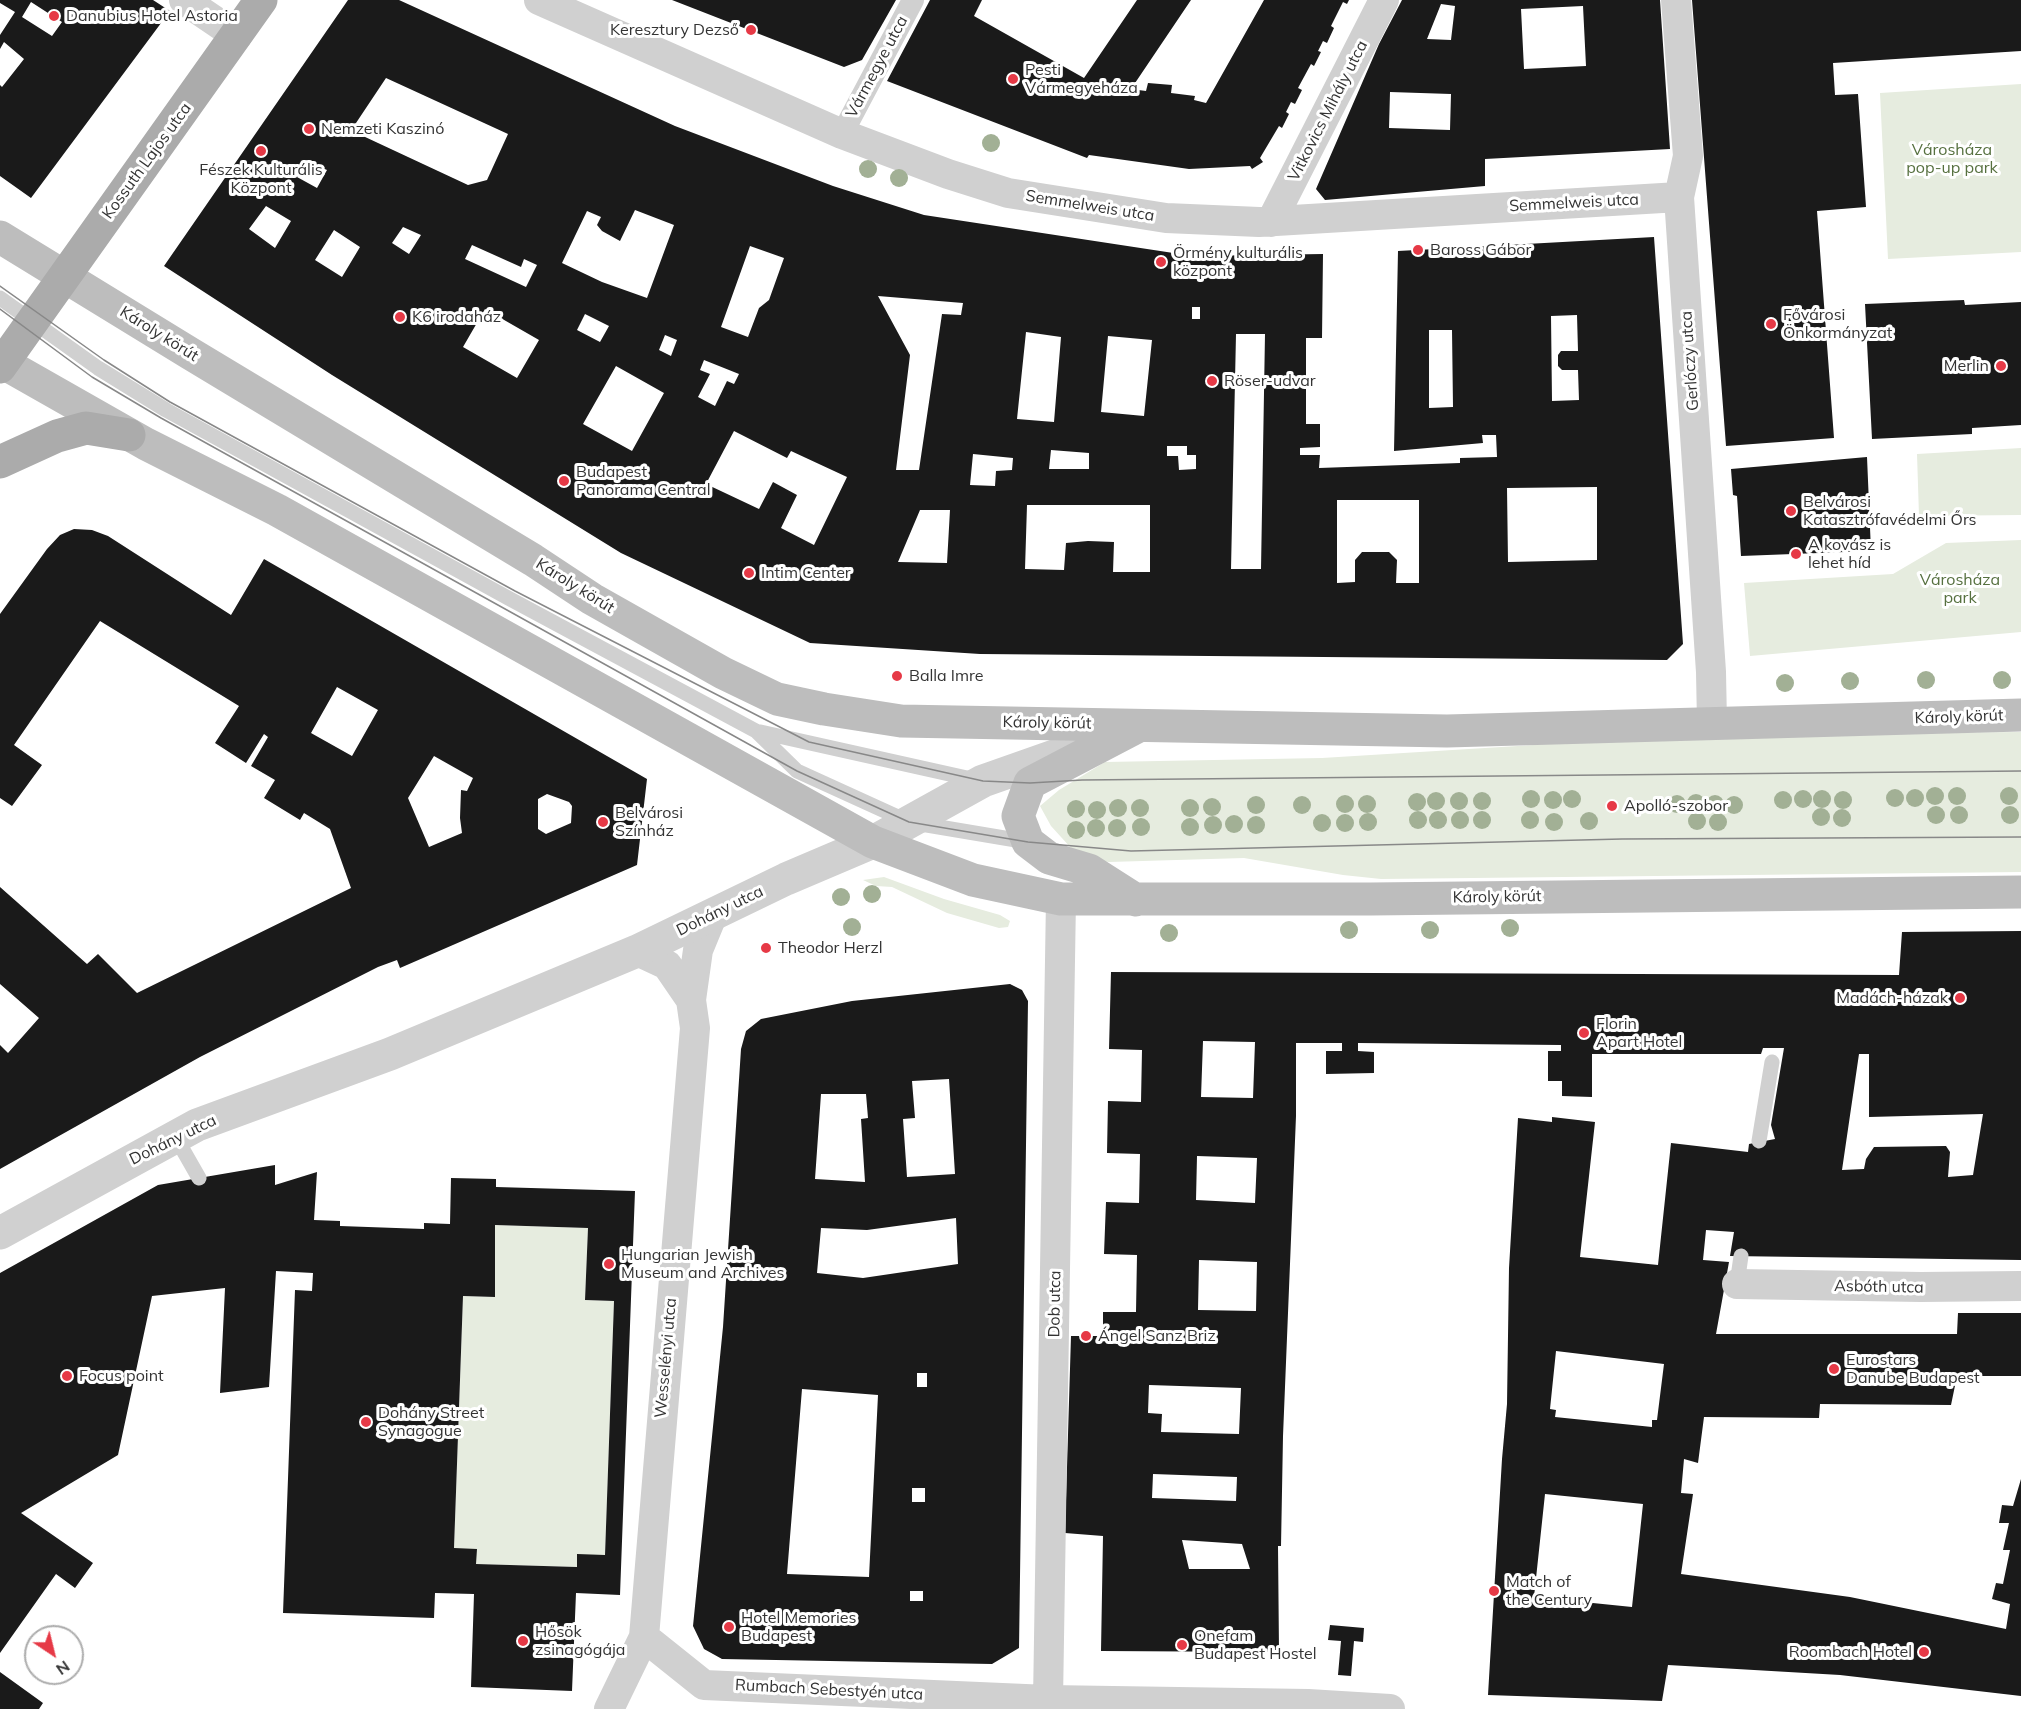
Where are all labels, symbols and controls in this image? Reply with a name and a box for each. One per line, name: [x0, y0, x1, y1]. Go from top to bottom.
place label: Danubius Hotel Astoria: [66, 6, 238, 26]
marker: Danubius Hotel Astoria: [47, 9, 61, 23]
street label: Vármegye utca: [842, 13, 912, 121]
place label: Keresztury Dezső: [610, 20, 739, 40]
marker: Keresztury Dezső: [744, 23, 758, 37]
street label: Vitkovics Mihály utca: [1284, 38, 1372, 184]
place label: Pesti Vármegyeháza: [1025, 60, 1138, 98]
marker: Pesti Vármegyeháza: [1006, 72, 1020, 86]
street label: Kossuth Lajos utca: [98, 99, 196, 223]
place label: Nemzeti Kaszinó: [321, 119, 444, 139]
marker: Nemzeti Kaszinó: [302, 122, 316, 136]
park label: Városháza pop-up park: [1906, 140, 1998, 178]
marker: Fészek Kulturális Központ: [254, 144, 268, 158]
place label: Fészek Kulturális Központ: [199, 160, 323, 198]
street label: Semmelweis utca: [1024, 186, 1156, 226]
street label: Semmelweis utca: [1509, 190, 1639, 216]
place label: Baross Gábor: [1430, 240, 1531, 260]
place label: Örmény kulturális központ: [1173, 243, 1303, 281]
marker: Baross Gábor: [1411, 243, 1425, 257]
marker: Örmény kulturális központ: [1154, 255, 1168, 269]
street label: Károly körút: [116, 302, 202, 366]
place label: Fővárosi Önkormányzat: [1783, 305, 1892, 343]
place label: K6 irodaház: [412, 307, 501, 327]
marker: K6 irodaház: [393, 310, 407, 324]
street label: Gerlóczy utca: [1677, 310, 1703, 412]
marker: Fővárosi Önkormányzat: [1764, 317, 1778, 331]
place label: Merlin: [1944, 356, 1989, 376]
marker: Merlin: [1994, 359, 2008, 373]
place label: Röser-udvar: [1224, 371, 1316, 391]
marker: Röser-udvar: [1205, 374, 1219, 388]
place label: Budapest Panorama Central: [576, 462, 710, 500]
marker: Budapest Panorama Central: [557, 474, 571, 488]
place label: Belvárosi Katasztrófavédelmi Őrs: [1803, 492, 1977, 530]
marker: Belvárosi Katasztrófavédelmi Őrs: [1784, 504, 1798, 518]
place label: A kovász is lehet híd: [1808, 535, 1891, 573]
marker: A kovász is lehet híd: [1789, 547, 1803, 561]
street label: Károly körút: [532, 554, 618, 618]
place label: Intim Center: [761, 563, 851, 583]
marker: Intim Center: [742, 566, 756, 580]
park label: Városháza park: [1920, 570, 2000, 608]
place label: Balla Imre: [909, 666, 983, 686]
marker: Balla Imre: [890, 669, 904, 683]
street label: Károly körút: [1914, 706, 2004, 728]
street label: Károly körút: [1002, 713, 1092, 733]
place label: Apolló-szobor: [1624, 796, 1728, 816]
marker: Apolló-szobor: [1605, 799, 1619, 813]
place label: Belvárosi Színház: [615, 803, 683, 841]
marker: Belvárosi Színház: [596, 815, 610, 829]
street label: Dohány utca: [673, 882, 767, 940]
street label: Károly körút: [1452, 887, 1542, 907]
place label: Theodor Herzl: [778, 938, 883, 958]
marker: Theodor Herzl: [759, 941, 773, 955]
place label: Madách-házak: [1836, 988, 1948, 1008]
marker: Madách-házak: [1953, 991, 1967, 1005]
place label: Florin Apart Hotel: [1596, 1014, 1682, 1052]
marker: Florin Apart Hotel: [1577, 1026, 1591, 1040]
street label: Dohány utca: [126, 1111, 220, 1169]
place label: Hungarian Jewish Museum and Archives: [621, 1245, 784, 1283]
marker: Hungarian Jewish Museum and Archives: [602, 1257, 616, 1271]
street label: Dob utca: [1045, 1270, 1065, 1338]
street label: Asbóth utca: [1834, 1277, 1924, 1297]
street label: Wesselényi utca: [651, 1297, 681, 1419]
place label: Ángel Sanz Briz: [1098, 1326, 1216, 1346]
marker: Ángel Sanz Briz: [1079, 1329, 1093, 1343]
place label: Eurostars Danube Budapest: [1846, 1350, 1980, 1388]
marker: Eurostars Danube Budapest: [1827, 1362, 1841, 1376]
place label: Focus point: [79, 1366, 164, 1386]
marker: Focus point: [60, 1369, 74, 1383]
place label: Dohány Street Synagogue: [378, 1403, 484, 1441]
marker: Dohány Street Synagogue: [359, 1415, 373, 1429]
place label: Match of the Century: [1506, 1572, 1592, 1610]
marker: Match of the Century: [1487, 1584, 1501, 1598]
place label: Hotel Memories Budapest: [741, 1608, 856, 1646]
marker: Hotel Memories Budapest: [722, 1620, 736, 1634]
place label: Hősök zsinagógája: [535, 1622, 625, 1660]
north arrow: [24, 1625, 84, 1685]
place label: Onefam Budapest Hostel: [1194, 1626, 1317, 1664]
marker: Hősök zsinagógája: [516, 1634, 530, 1648]
marker: Onefam Budapest Hostel: [1175, 1638, 1189, 1652]
place label: Roombach Hotel: [1789, 1642, 1912, 1662]
marker: Roombach Hotel: [1917, 1645, 1931, 1659]
text: N: [52, 1656, 74, 1680]
street label: Rumbach Sebestyén utca: [734, 1675, 924, 1705]

